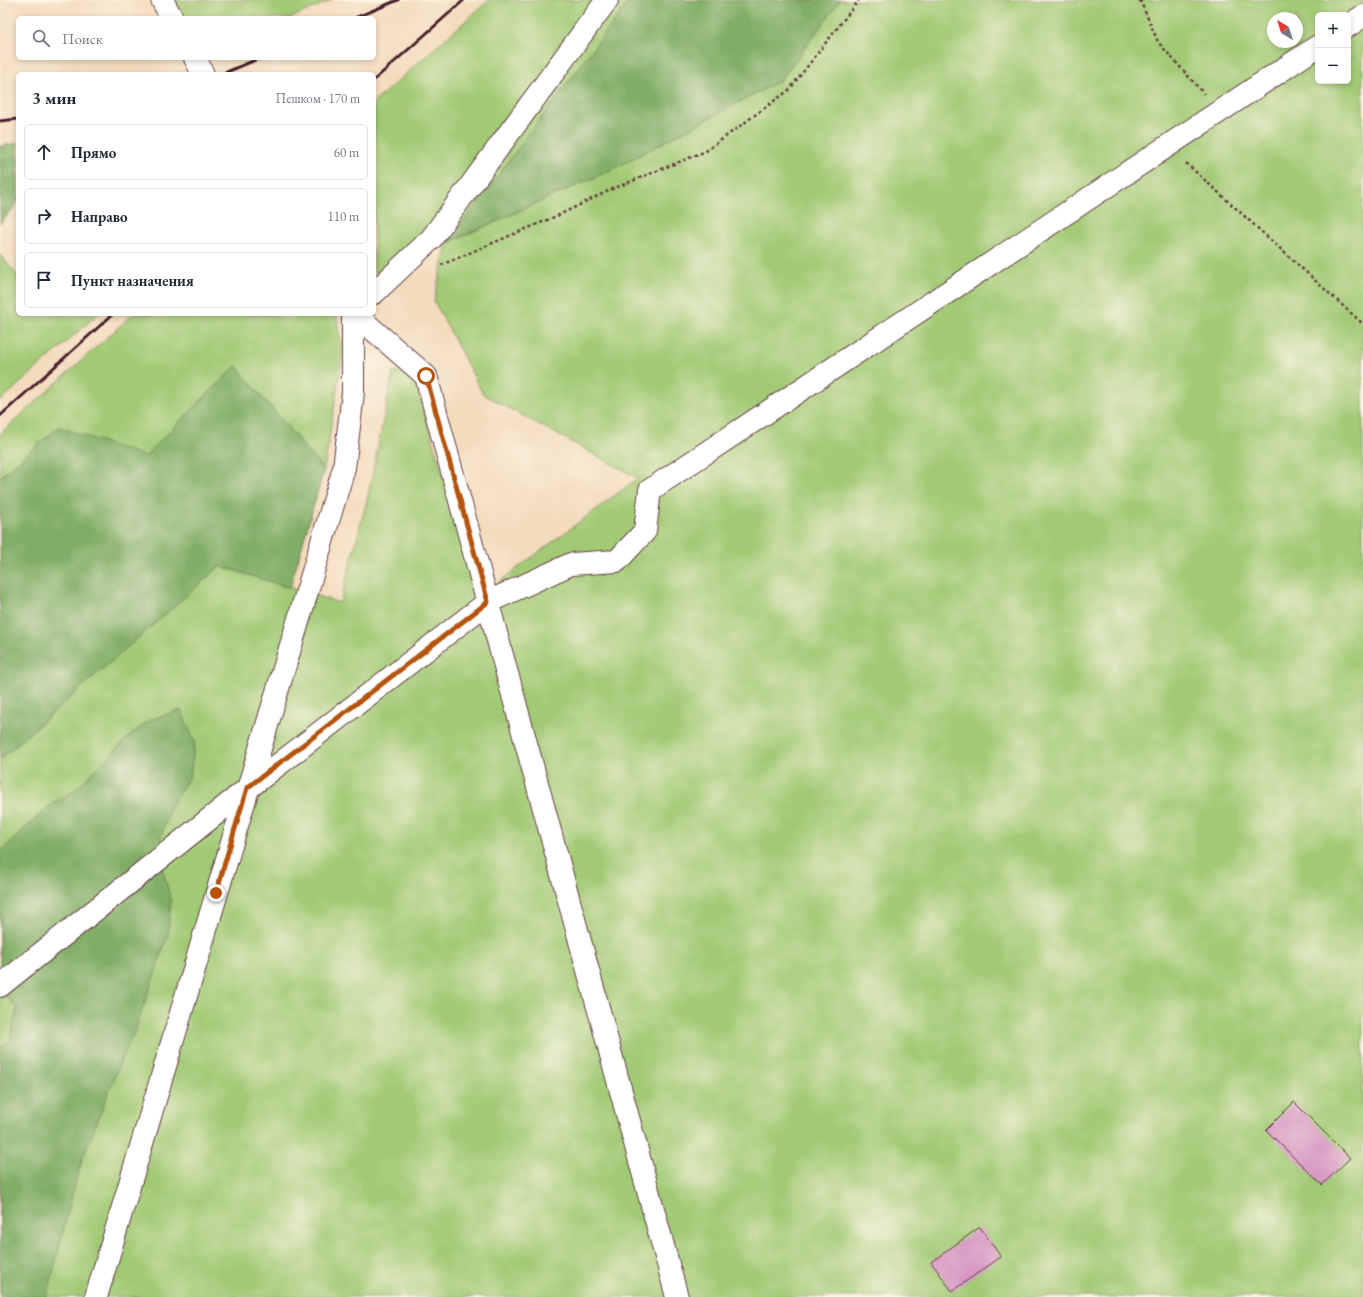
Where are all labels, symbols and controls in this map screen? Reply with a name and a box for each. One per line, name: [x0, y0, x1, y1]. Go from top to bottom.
north arrow: [1267, 12, 1303, 48]
map controls: [1315, 12, 1351, 84]
button: +: [1315, 12, 1351, 48]
search box: [16, 16, 376, 60]
icon: search: [30, 27, 52, 49]
text: Поиск: [62, 29, 103, 48]
button: −: [1315, 48, 1351, 84]
text: 3 мин: [32, 87, 76, 109]
text: Пешком · 170 m: [276, 90, 360, 107]
icon: ahead: [33, 141, 55, 163]
text: Прямо: [71, 143, 116, 162]
text: 60 m: [334, 144, 359, 161]
icon: right: [33, 205, 55, 227]
text: Направо: [71, 207, 128, 226]
text: 110 m: [328, 208, 359, 225]
icon: arrive: [33, 269, 55, 291]
text: Пункт назначения: [71, 271, 194, 290]
route start: [417, 367, 435, 385]
route end: [207, 884, 225, 902]

